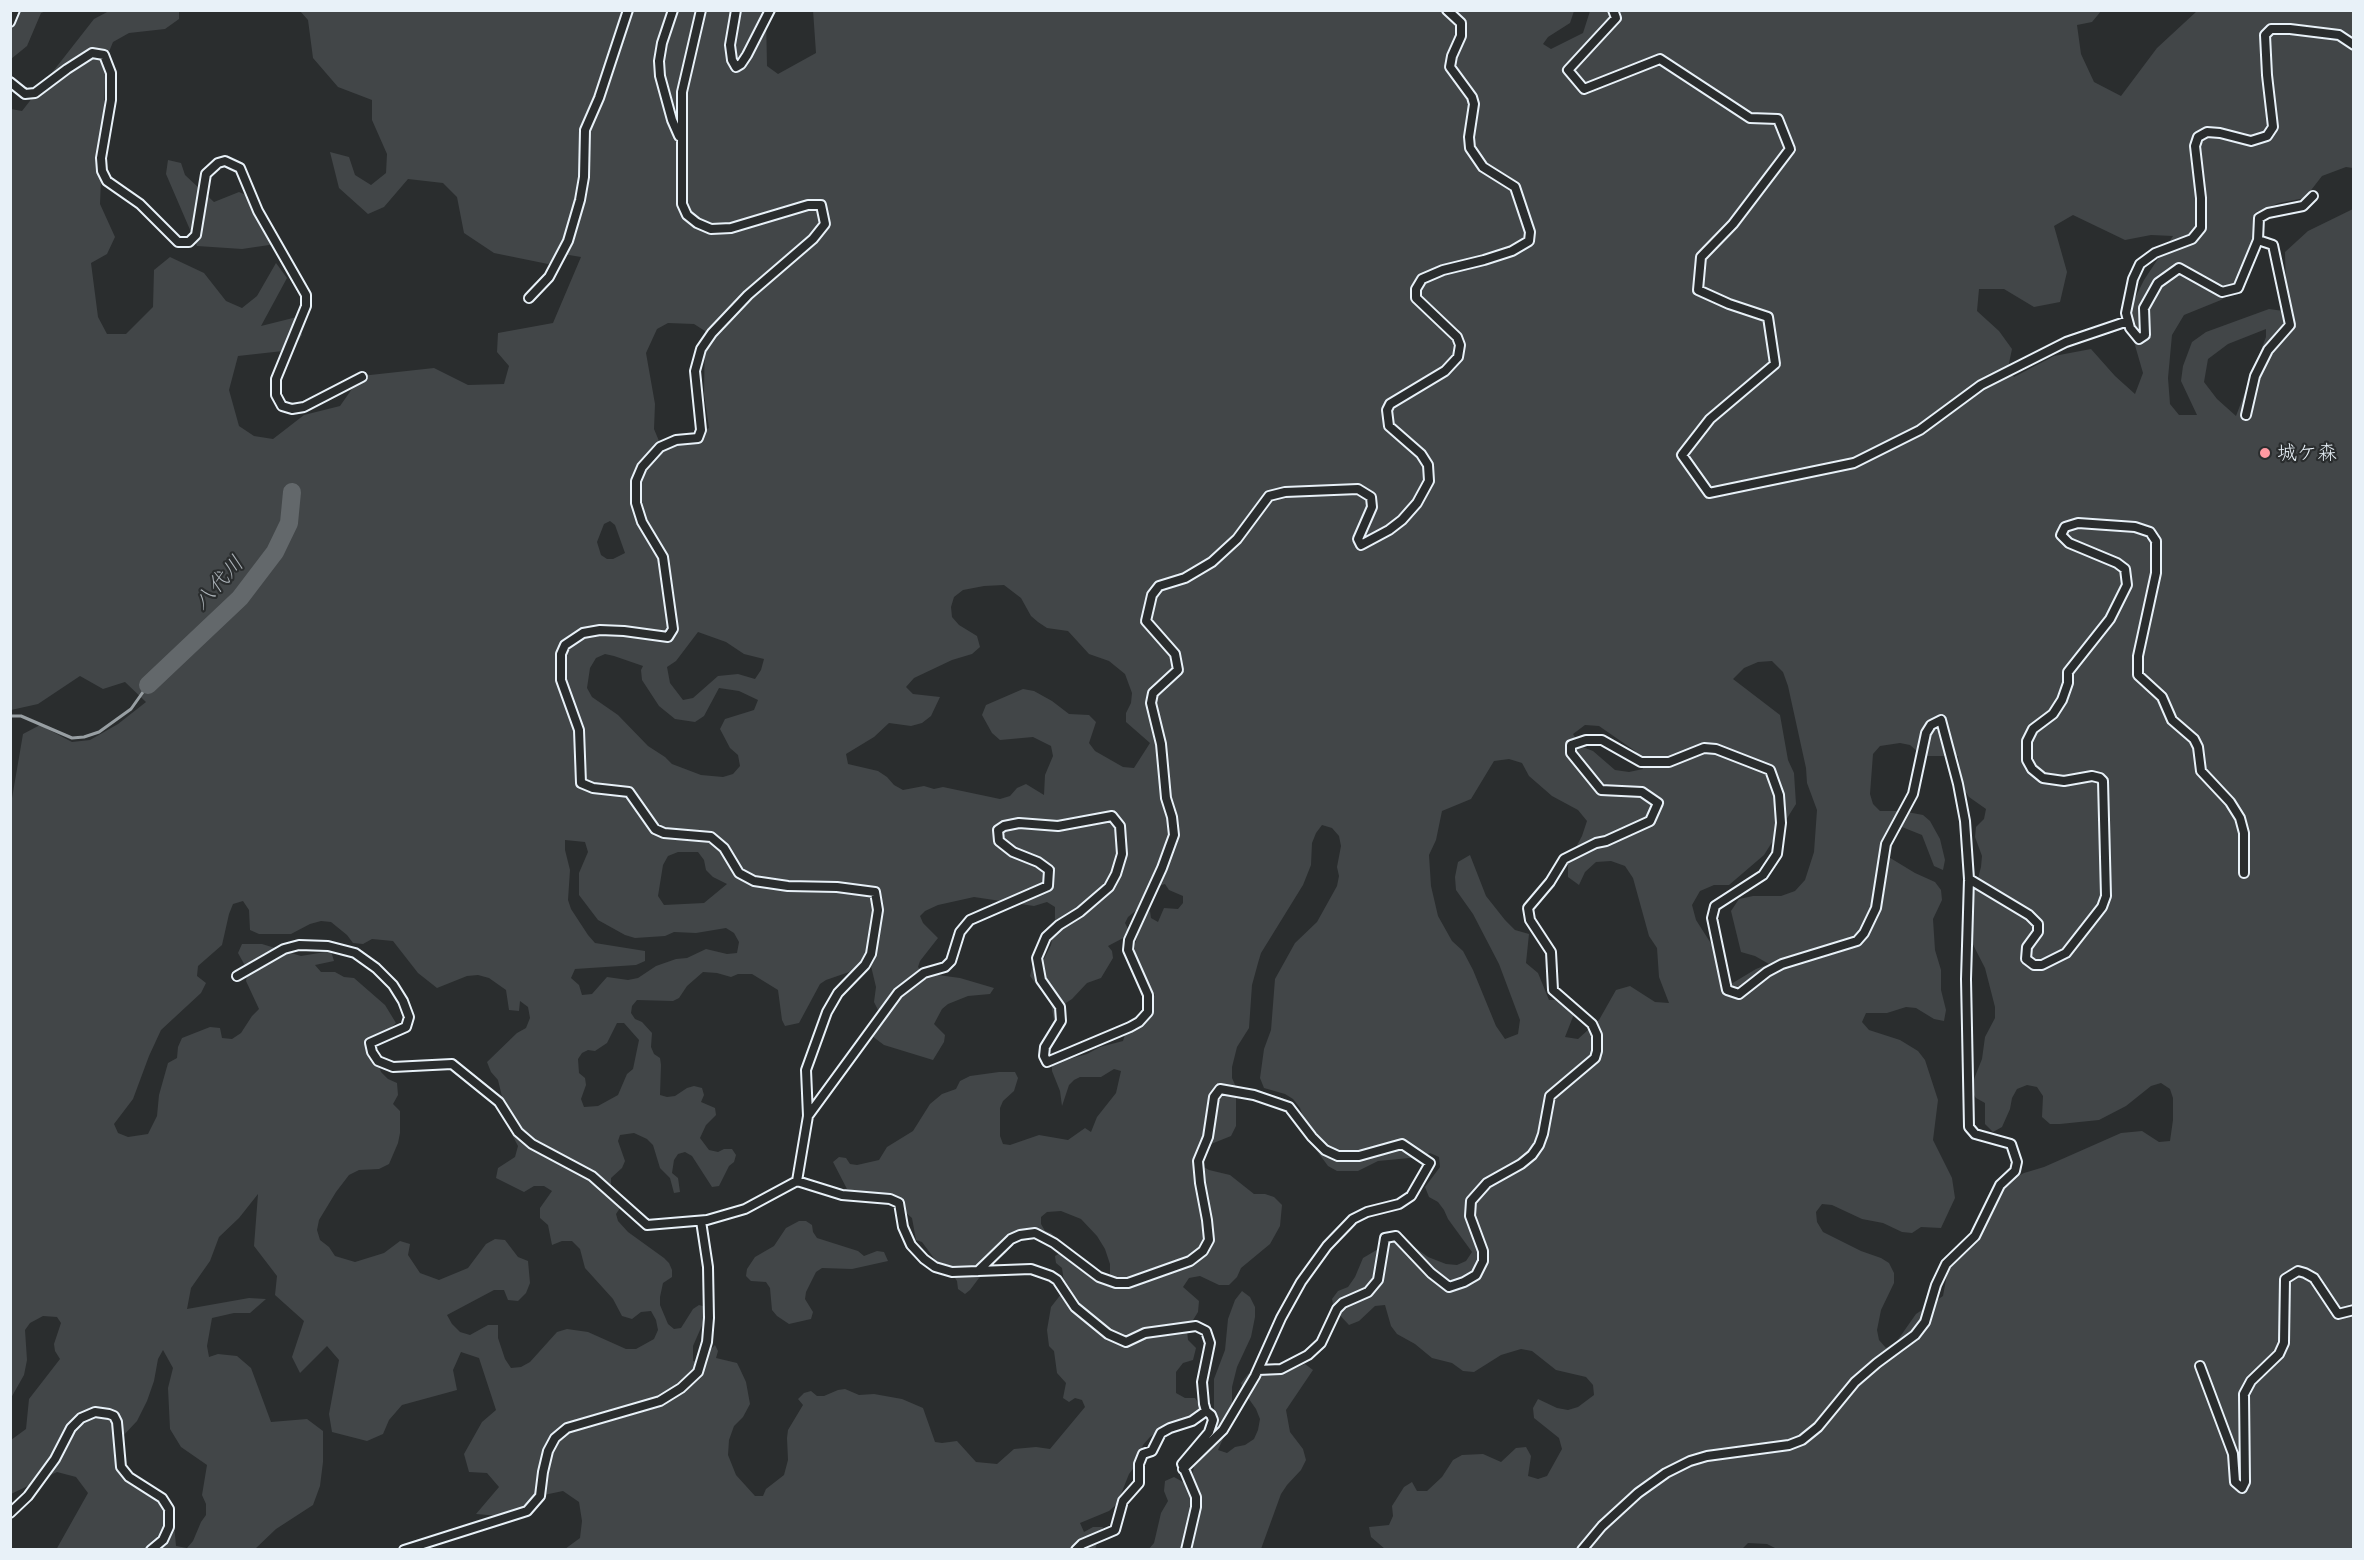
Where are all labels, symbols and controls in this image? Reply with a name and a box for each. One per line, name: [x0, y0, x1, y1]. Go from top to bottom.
place label: 城ケ森: [2277, 441, 2337, 465]
marker: 城ケ森: [2258, 446, 2272, 460]
water label: 八代川: [189, 551, 249, 615]

